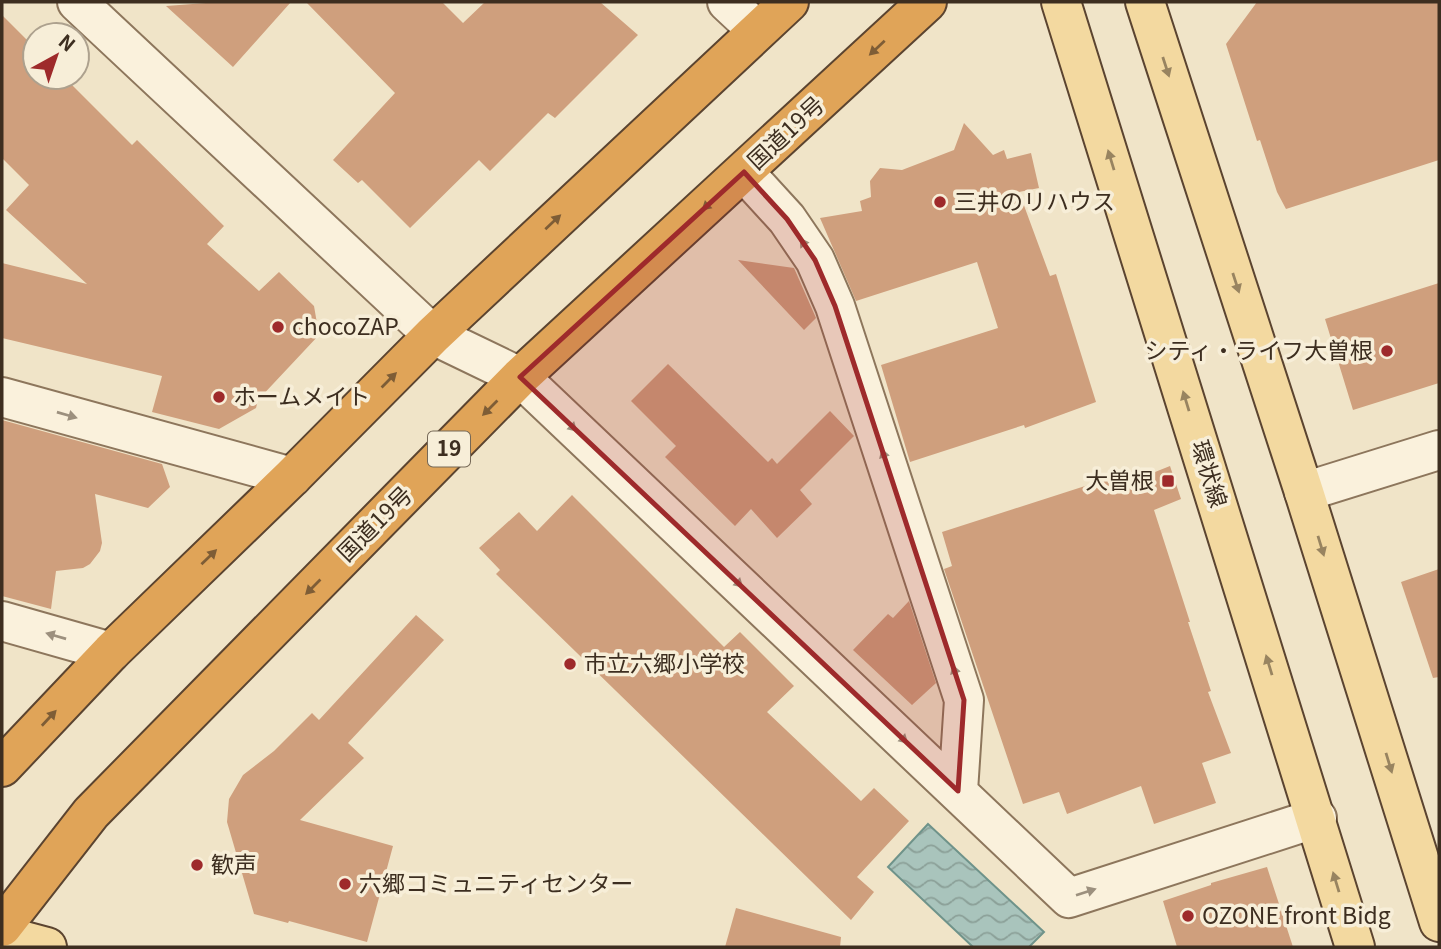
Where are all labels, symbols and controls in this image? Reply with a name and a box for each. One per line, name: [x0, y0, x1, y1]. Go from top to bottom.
north arrow: [21, 21, 91, 91]
text: N: [54, 27, 82, 57]
one-way arrow: [869, 40, 886, 56]
one-way arrow: [1161, 56, 1172, 77]
street label: 国道19号: [738, 87, 831, 176]
one-way arrow: [1105, 150, 1115, 171]
place label: 三井のリハウス: [954, 183, 1115, 217]
marker: 三井のリハウス: [932, 194, 948, 210]
one-way arrow: [701, 195, 719, 211]
one-way arrow: [544, 215, 561, 231]
one-way arrow: [800, 237, 813, 256]
one-way arrow: [1232, 273, 1242, 294]
place label: chocoZAP: [292, 308, 399, 342]
marker: chocoZAP: [270, 319, 286, 335]
place label: シティ・ライフ大曽根: [1144, 332, 1373, 366]
marker: シティ・ライフ大曽根: [1379, 343, 1395, 359]
one-way arrow: [380, 371, 397, 388]
place label: ホームメイト: [233, 378, 370, 412]
marker: ホームメイト: [211, 389, 227, 405]
one-way arrow: [1180, 390, 1191, 411]
one-way arrow: [481, 399, 498, 416]
one-way arrow: [57, 410, 79, 421]
one-way arrow: [560, 415, 577, 431]
road number: 19: [428, 432, 470, 466]
street label: 環状線: [1185, 435, 1237, 511]
one-way arrow: [879, 449, 890, 470]
place label: 大曽根: [1085, 462, 1154, 496]
marker: 大曽根: [1160, 473, 1176, 489]
street label: 国道19号: [328, 477, 419, 568]
one-way arrow: [1317, 536, 1327, 557]
one-way arrow: [201, 548, 218, 565]
one-way arrow: [726, 572, 743, 589]
one-way arrow: [305, 578, 321, 595]
one-way arrow: [46, 631, 67, 641]
place label: 市立六郷小学校: [584, 645, 745, 679]
one-way arrow: [1263, 654, 1273, 675]
marker: 市立六郷小学校: [562, 656, 578, 672]
one-way arrow: [950, 665, 961, 686]
one-way arrow: [40, 709, 57, 726]
one-way arrow: [891, 728, 908, 744]
one-way arrow: [1385, 753, 1395, 774]
place label: 歓声: [211, 846, 257, 880]
marker: 歓声: [189, 857, 205, 873]
place label: 六郷コミュニティセンター: [359, 865, 634, 899]
one-way arrow: [1330, 871, 1340, 892]
marker: 六郷コミュニティセンター: [337, 876, 353, 892]
one-way arrow: [1076, 887, 1097, 897]
place label: OZONE front Bidg: [1202, 897, 1391, 931]
marker: OZONE front Bidg: [1180, 908, 1196, 924]

